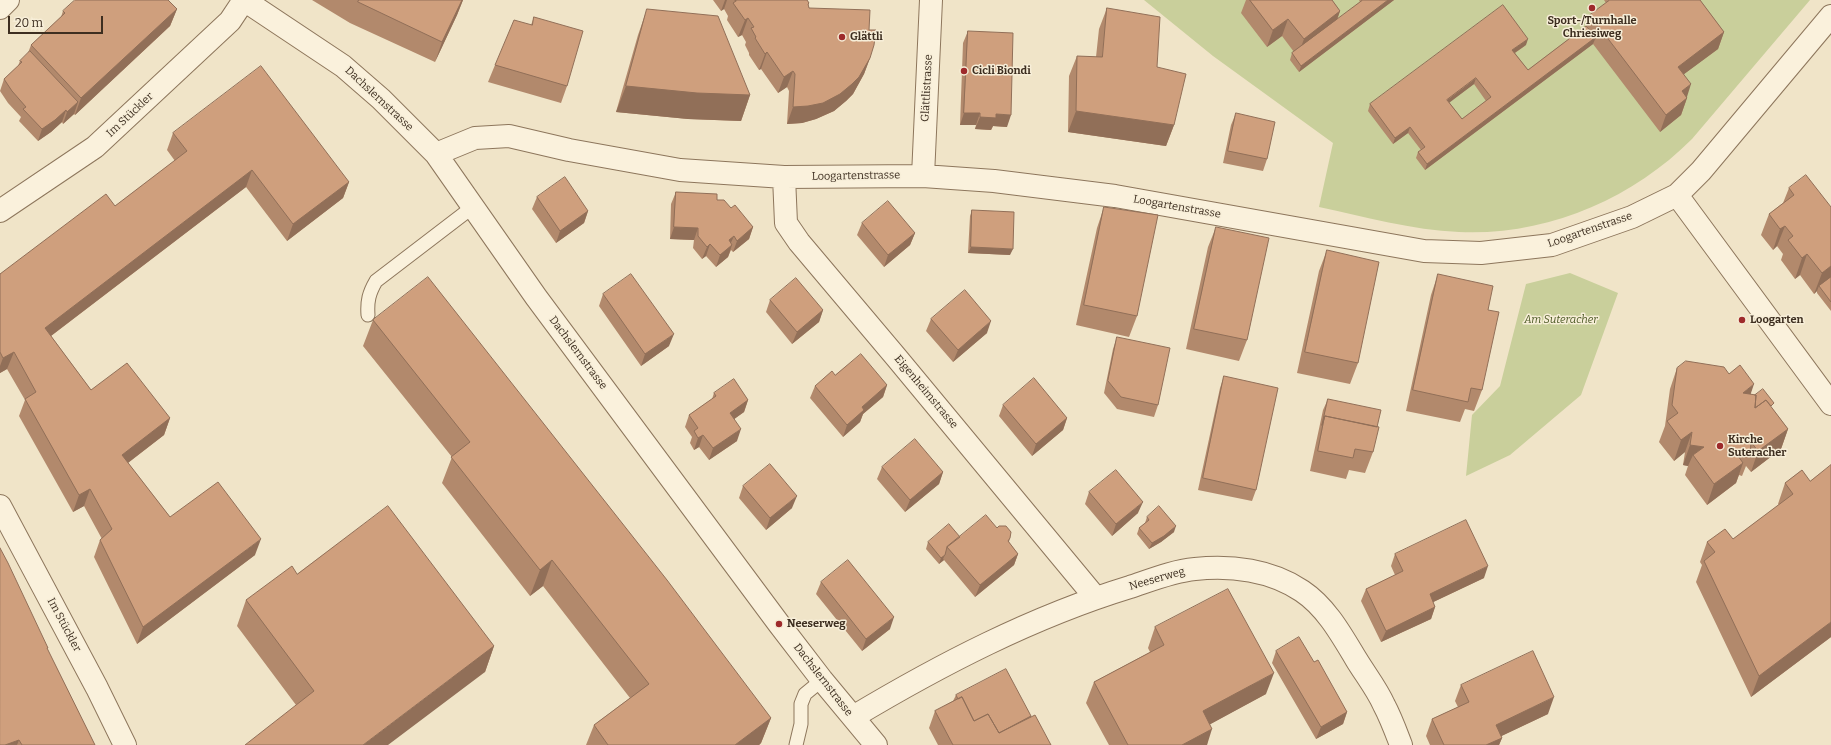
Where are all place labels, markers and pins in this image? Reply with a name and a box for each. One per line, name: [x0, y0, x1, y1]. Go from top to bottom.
marker: Sport-/Turnhalle Chriesiweg: [1587, 3, 1597, 13]
place label: Sport-/Turnhalle Chriesiweg: [1547, 14, 1637, 40]
place label: Glättli: [850, 30, 883, 44]
marker: Glättli: [837, 32, 847, 42]
place label: Cicli Biondi: [972, 64, 1031, 78]
marker: Cicli Biondi: [959, 66, 969, 76]
place label: Loogarten: [1750, 313, 1804, 327]
marker: Loogarten: [1737, 315, 1747, 325]
place label: Kirche Suteracher: [1728, 433, 1786, 459]
marker: Kirche Suteracher: [1715, 441, 1725, 451]
place label: Neeserweg: [787, 617, 846, 631]
marker: Neeserweg: [774, 619, 784, 629]

